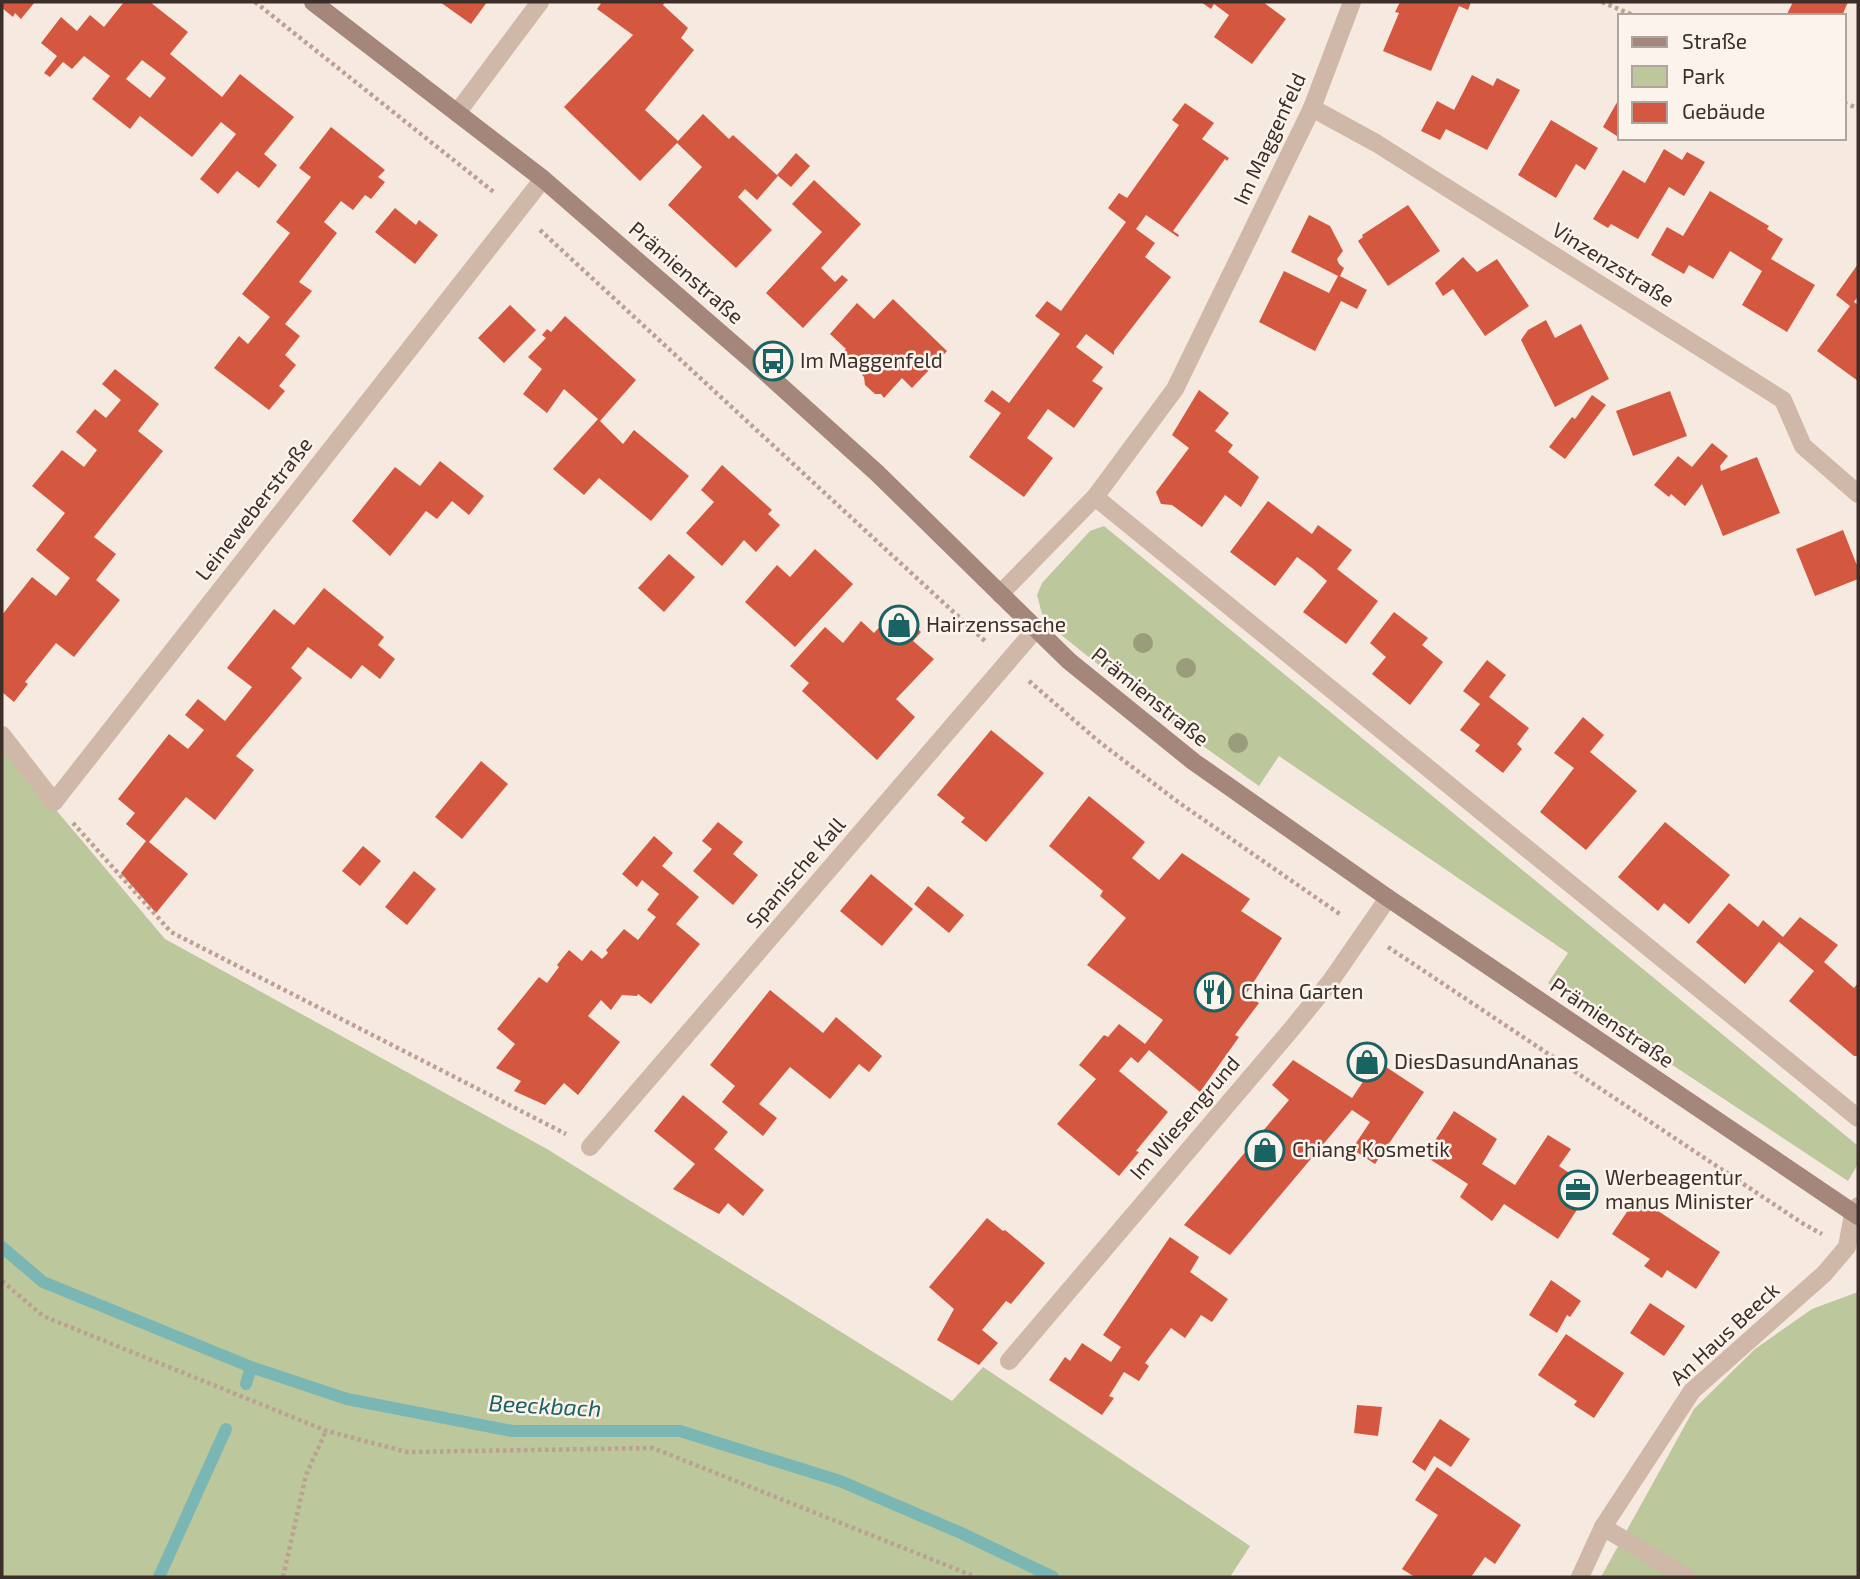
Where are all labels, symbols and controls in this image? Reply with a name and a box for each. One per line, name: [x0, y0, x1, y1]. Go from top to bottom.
legend: [1618, 14, 1846, 140]
text: Straße: [1682, 28, 1747, 53]
text: Park: [1682, 63, 1725, 88]
street label: Im Maggenfeld: [1227, 68, 1310, 208]
text: Gebäude: [1682, 98, 1765, 123]
street label: Prämienstraße: [625, 215, 749, 328]
street label: Vinzenzstraße: [1548, 216, 1679, 311]
bus stop icon: Im Maggenfeld: [752, 340, 794, 382]
place label: Im Maggenfeld: [800, 347, 943, 372]
street label: Leineweberstraße: [189, 431, 317, 585]
shop icon: Hairzenssache: [878, 604, 920, 646]
place label: Hairzenssache: [926, 611, 1066, 636]
street label: Prämienstraße: [1087, 641, 1215, 751]
street label: Spanische Kall: [740, 811, 850, 932]
restaurant icon: China Garten: [1193, 971, 1235, 1013]
street label: Prämienstraße: [1546, 971, 1679, 1072]
place label: China Garten: [1241, 978, 1363, 1003]
shop icon: DiesDasundAnanas: [1346, 1041, 1388, 1083]
place label: DiesDasundAnanas: [1394, 1048, 1579, 1073]
street label: Im Wiesengrund: [1124, 1050, 1244, 1184]
shop icon: Chiang Kosmetik: [1244, 1129, 1286, 1171]
place label: Chiang Kosmetik: [1292, 1136, 1450, 1161]
place label: Werbeagentur manus Minister: [1605, 1164, 1754, 1213]
office icon: Werbeagentur manus Minister: [1557, 1169, 1599, 1211]
street label: An Haus Beeck: [1664, 1276, 1784, 1390]
water label: Beeckbach: [488, 1388, 602, 1422]

